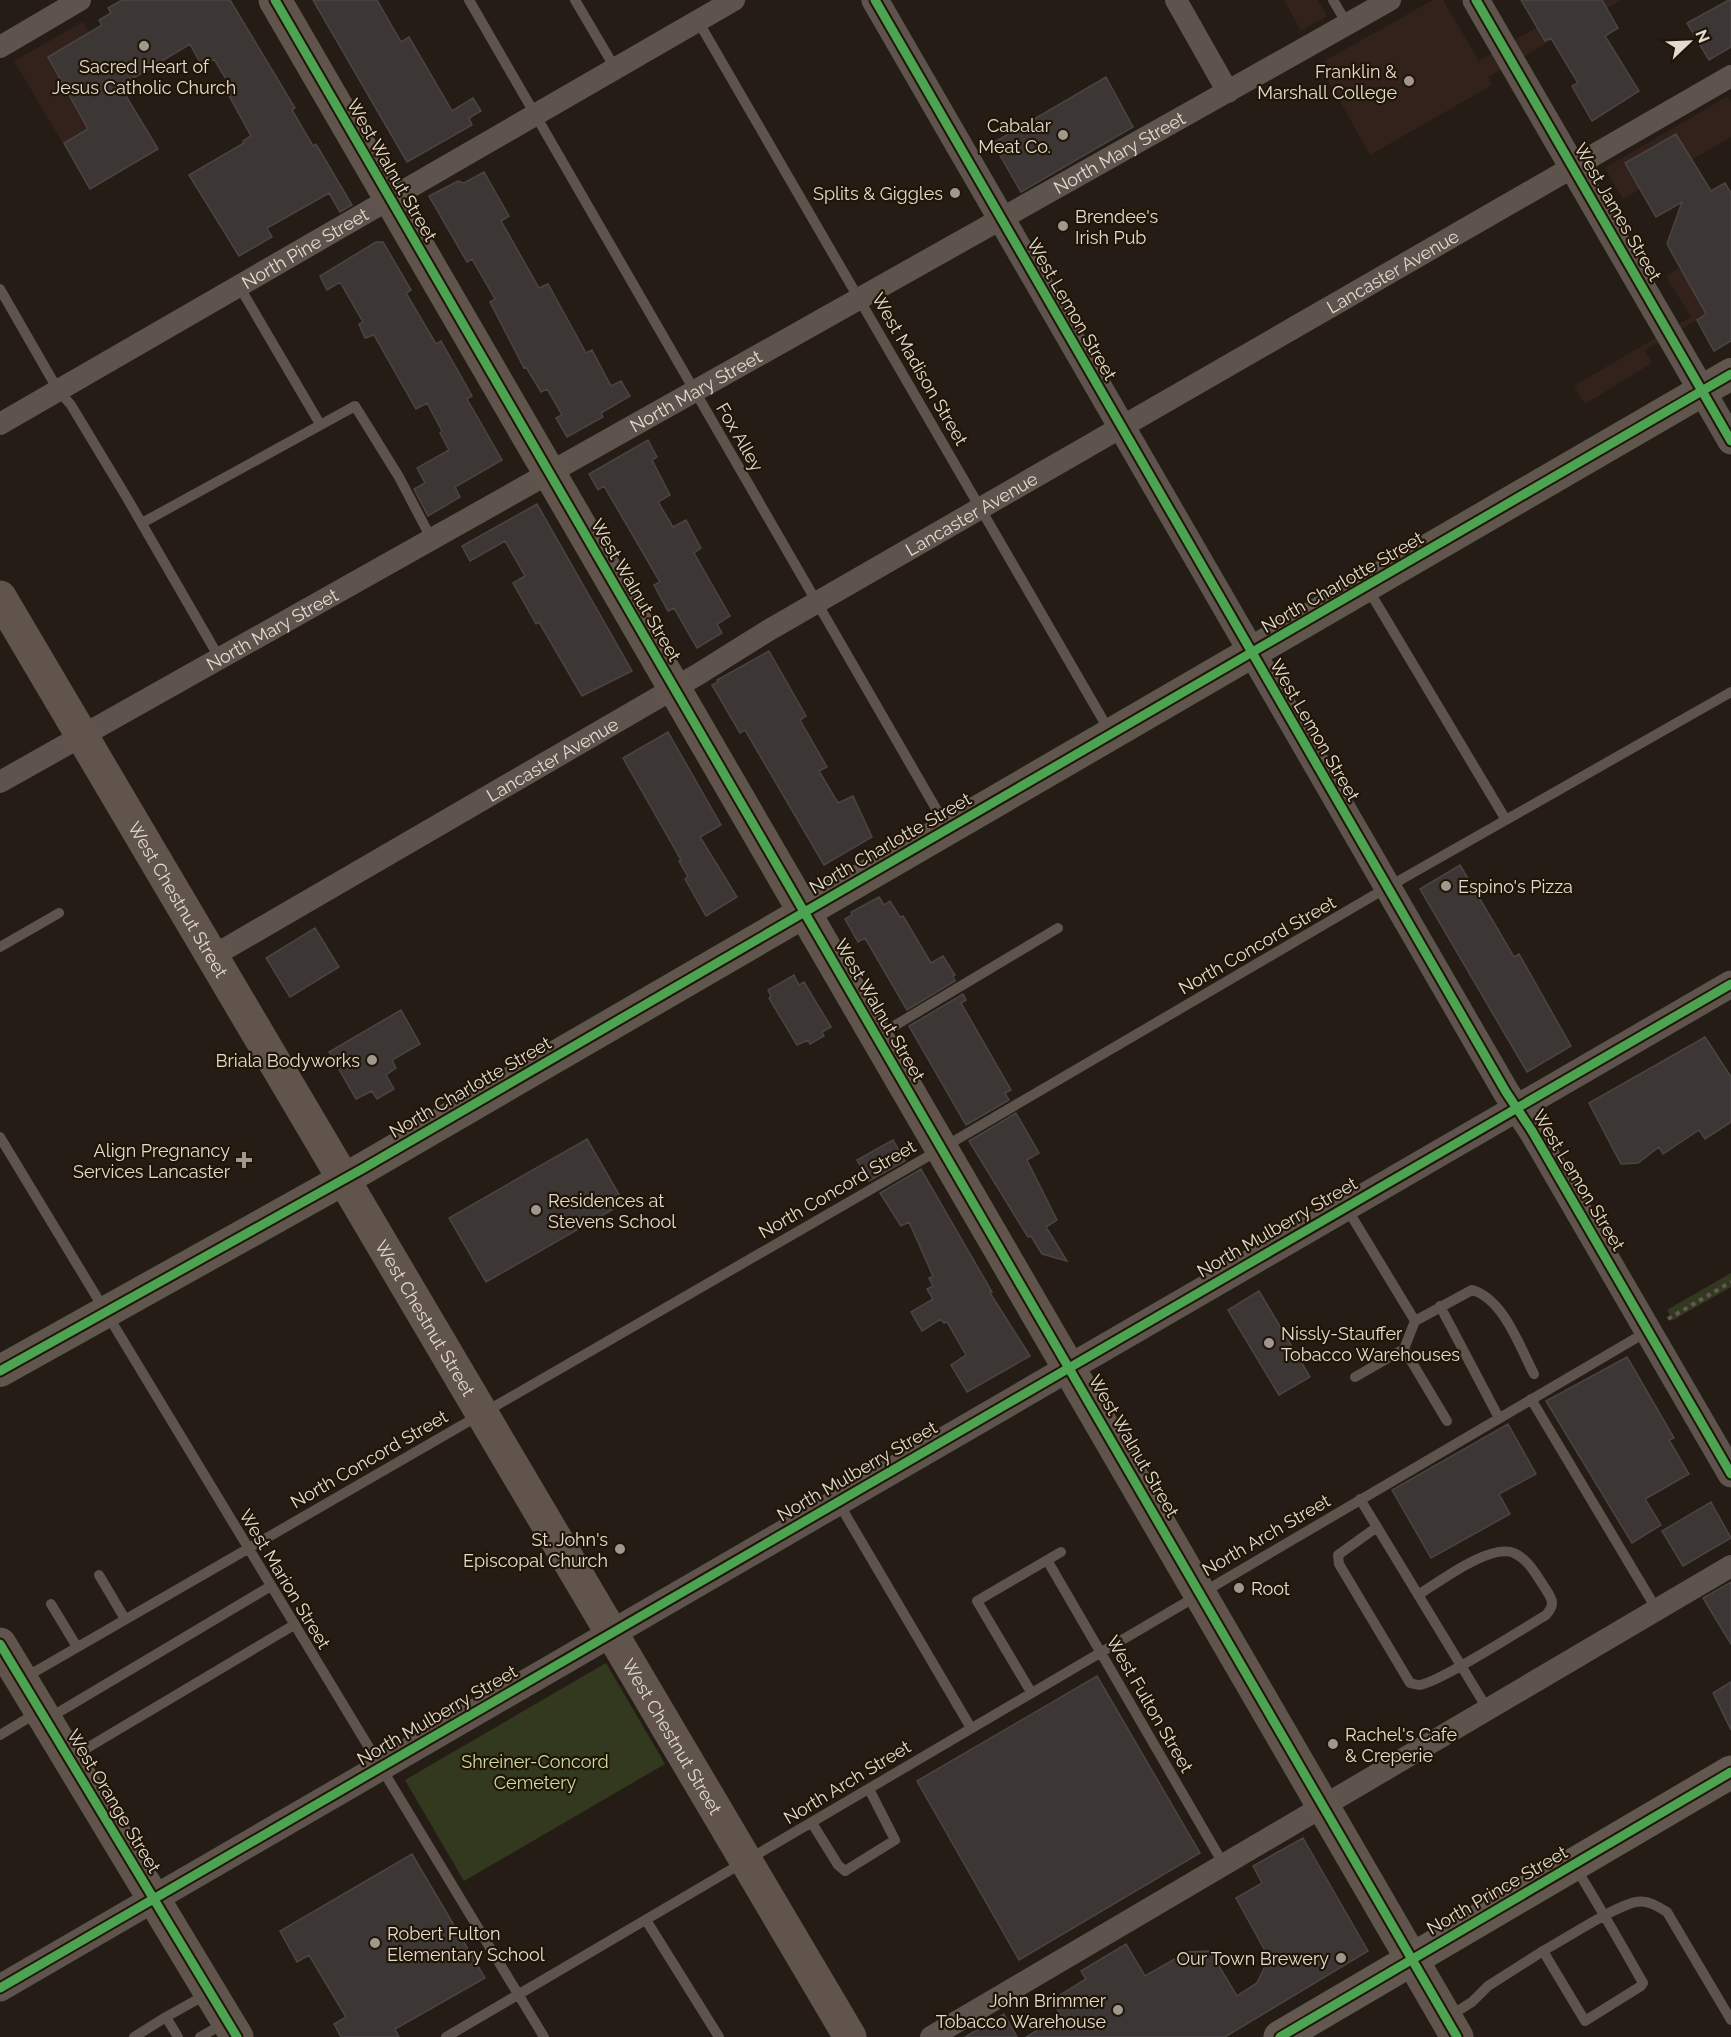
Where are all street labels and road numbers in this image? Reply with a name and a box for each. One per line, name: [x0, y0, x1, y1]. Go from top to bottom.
street label: West Walnut Street: [343, 95, 441, 245]
street label: North Mary Street: [1050, 107, 1189, 198]
street label: West James Street: [1570, 139, 1666, 285]
street label: North Pine Street: [238, 203, 372, 293]
street label: Lancaster Avenue: [1323, 225, 1463, 317]
street label: West Lemon Street: [1023, 234, 1121, 384]
street label: West Madison Street: [868, 289, 972, 449]
street label: North Mary Street: [626, 345, 765, 436]
street label: Fox Alley: [712, 399, 768, 475]
street label: Lancaster Avenue: [902, 467, 1041, 560]
street label: West Walnut Street: [587, 515, 685, 665]
street label: North Charlotte Street: [1257, 527, 1427, 637]
street label: North Mary Street: [202, 584, 341, 674]
street label: West Lemon Street: [1266, 655, 1364, 805]
street label: Lancaster Avenue: [482, 713, 622, 806]
street label: North Charlotte Street: [805, 788, 975, 898]
street label: West Chestnut Street: [124, 818, 233, 981]
street label: North Concord Street: [1175, 891, 1339, 999]
street label: West Walnut Street: [831, 935, 929, 1085]
street label: North Charlotte Street: [385, 1032, 555, 1142]
street label: West Lemon Street: [1529, 1106, 1629, 1254]
street label: North Concord Street: [755, 1135, 919, 1243]
street label: North Mulberry Street: [1193, 1173, 1361, 1281]
street label: West Chestnut Street: [371, 1236, 480, 1400]
street label: West Walnut Street: [1085, 1371, 1183, 1521]
street label: North Concord Street: [287, 1405, 451, 1513]
street label: North Mulberry Street: [773, 1417, 941, 1525]
street label: North Arch Street: [1198, 1490, 1334, 1580]
street label: West Marion Street: [235, 1505, 335, 1653]
street label: West Fulton Street: [1102, 1632, 1198, 1776]
street label: West Chestnut Street: [618, 1655, 727, 1818]
street label: North Mulberry Street: [353, 1661, 521, 1769]
street label: West Orange Street: [63, 1725, 165, 1877]
street label: North Arch Street: [780, 1736, 914, 1828]
street label: North Prince Street: [1423, 1841, 1571, 1939]

